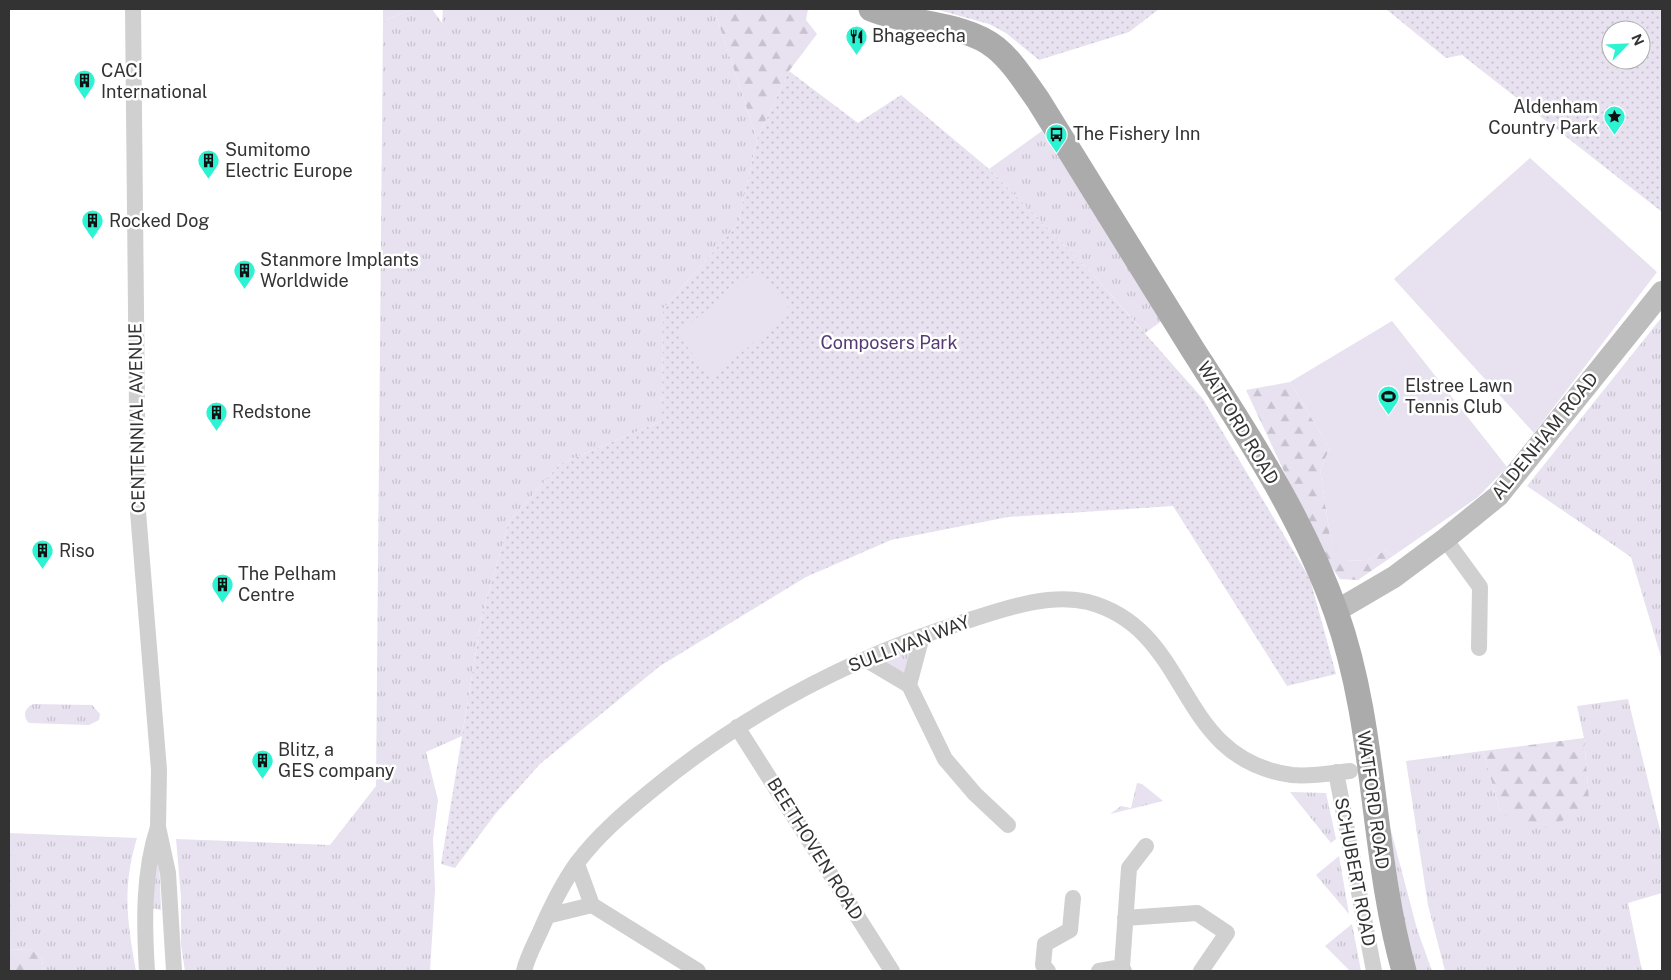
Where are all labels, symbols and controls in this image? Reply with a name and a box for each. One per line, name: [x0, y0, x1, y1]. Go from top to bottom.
north arrow: [1601, 20, 1651, 70]
restaurant icon: Bhageecha: [844, 24, 868, 55]
place label: Bhageecha: [872, 25, 966, 46]
text: N: [1628, 31, 1647, 48]
place label: CACI International: [101, 60, 207, 102]
building icon: CACI International: [73, 69, 97, 100]
place label: Aldenham Country Park: [1488, 96, 1598, 138]
place icon: Aldenham Country Park: [1602, 105, 1626, 136]
bus stop icon: The Fishery Inn: [1045, 122, 1069, 153]
place label: The Fishery Inn: [1073, 123, 1200, 144]
place label: Sumitomo Electric Europe: [225, 139, 353, 181]
building icon: Sumitomo Electric Europe: [197, 148, 221, 179]
building icon: Rocked Dog: [81, 209, 105, 240]
place label: Rocked Dog: [109, 210, 210, 231]
place label: Stanmore Implants Worldwide: [260, 249, 419, 291]
building icon: Stanmore Implants Worldwide: [232, 258, 256, 289]
street label: CENTENNIAL AVENUE: [124, 323, 149, 513]
park label: Composers Park: [820, 332, 958, 353]
street label: WATFORD ROAD: [1193, 357, 1283, 488]
street label: ALDENHAM ROAD: [1487, 368, 1602, 503]
place label: Elstree Lawn Tennis Club: [1405, 375, 1513, 417]
sports icon: Elstree Lawn Tennis Club: [1377, 384, 1401, 415]
building icon: Redstone: [204, 400, 228, 431]
place label: Redstone: [232, 401, 311, 422]
building icon: Riso: [31, 539, 55, 570]
place label: Riso: [59, 540, 95, 561]
place label: The Pelham Centre: [238, 563, 336, 605]
building icon: The Pelham Centre: [210, 572, 234, 603]
street label: SULLIVAN WAY: [845, 611, 973, 676]
street label: WATFORD ROAD: [1353, 729, 1394, 871]
place label: Blitz, a GES company: [278, 739, 395, 781]
building icon: Blitz, a GES company: [250, 748, 274, 779]
street label: BEETHOVEN ROAD: [763, 774, 868, 924]
street label: SCHUBERT ROAD: [1331, 796, 1380, 948]

